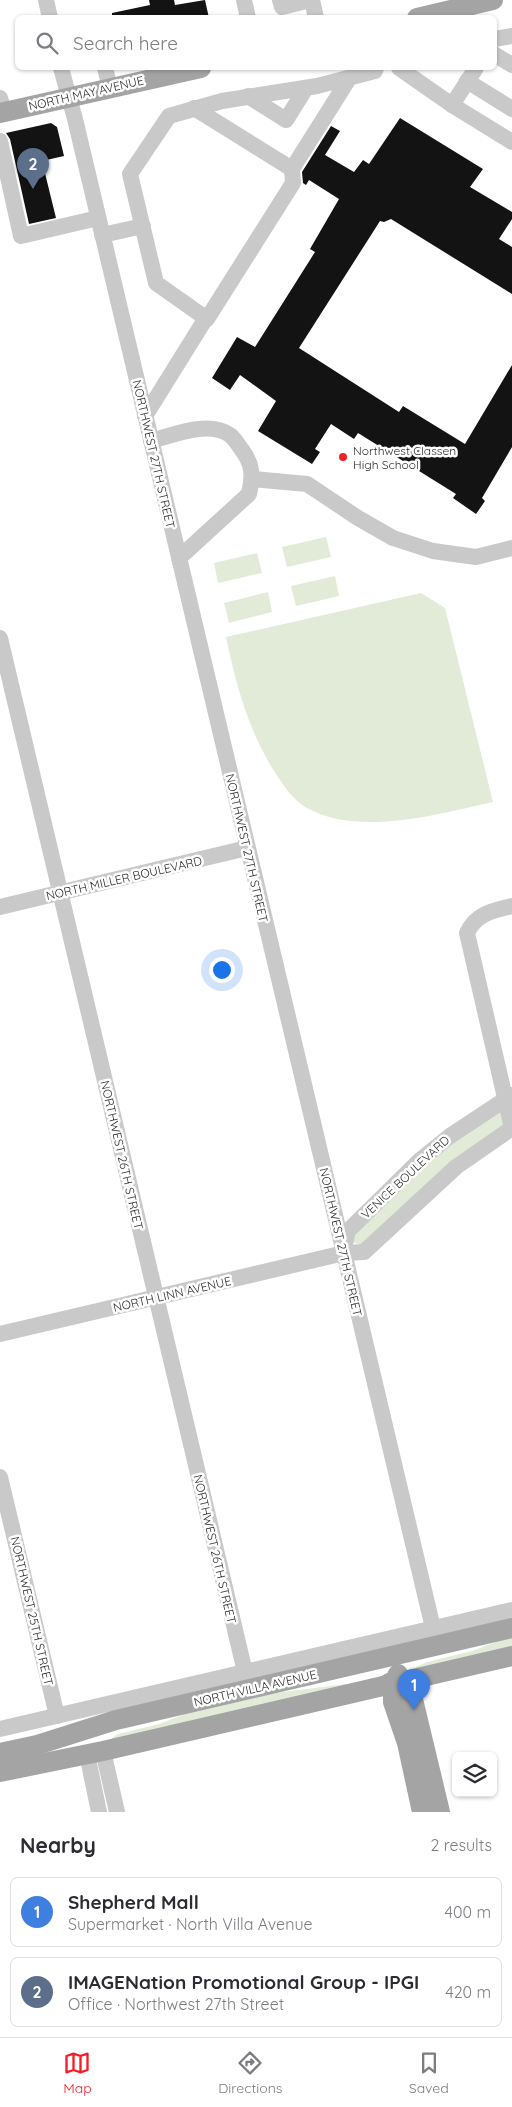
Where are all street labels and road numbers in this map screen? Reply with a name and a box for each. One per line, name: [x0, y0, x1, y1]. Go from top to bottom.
street label: NORTH MAY AVENUE: [27, 72, 145, 114]
street label: NORTHWEST 27TH STREET: [130, 378, 178, 530]
street label: NORTHWEST 27TH STREET: [223, 772, 271, 924]
street label: NORTH MILLER BOULEVARD: [45, 853, 204, 903]
street label: NORTHWEST 26TH STREET: [98, 1079, 146, 1231]
street label: VENICE BOULEVARD: [358, 1132, 453, 1222]
street label: NORTHWEST 27TH STREET: [317, 1166, 365, 1318]
street label: NORTH LINN AVENUE: [112, 1273, 233, 1315]
street label: NORTHWEST 26TH STREET: [191, 1473, 239, 1625]
street label: NORTHWEST 25TH STREET: [8, 1535, 56, 1687]
street label: NORTH VILLA AVENUE: [192, 1667, 318, 1709]

